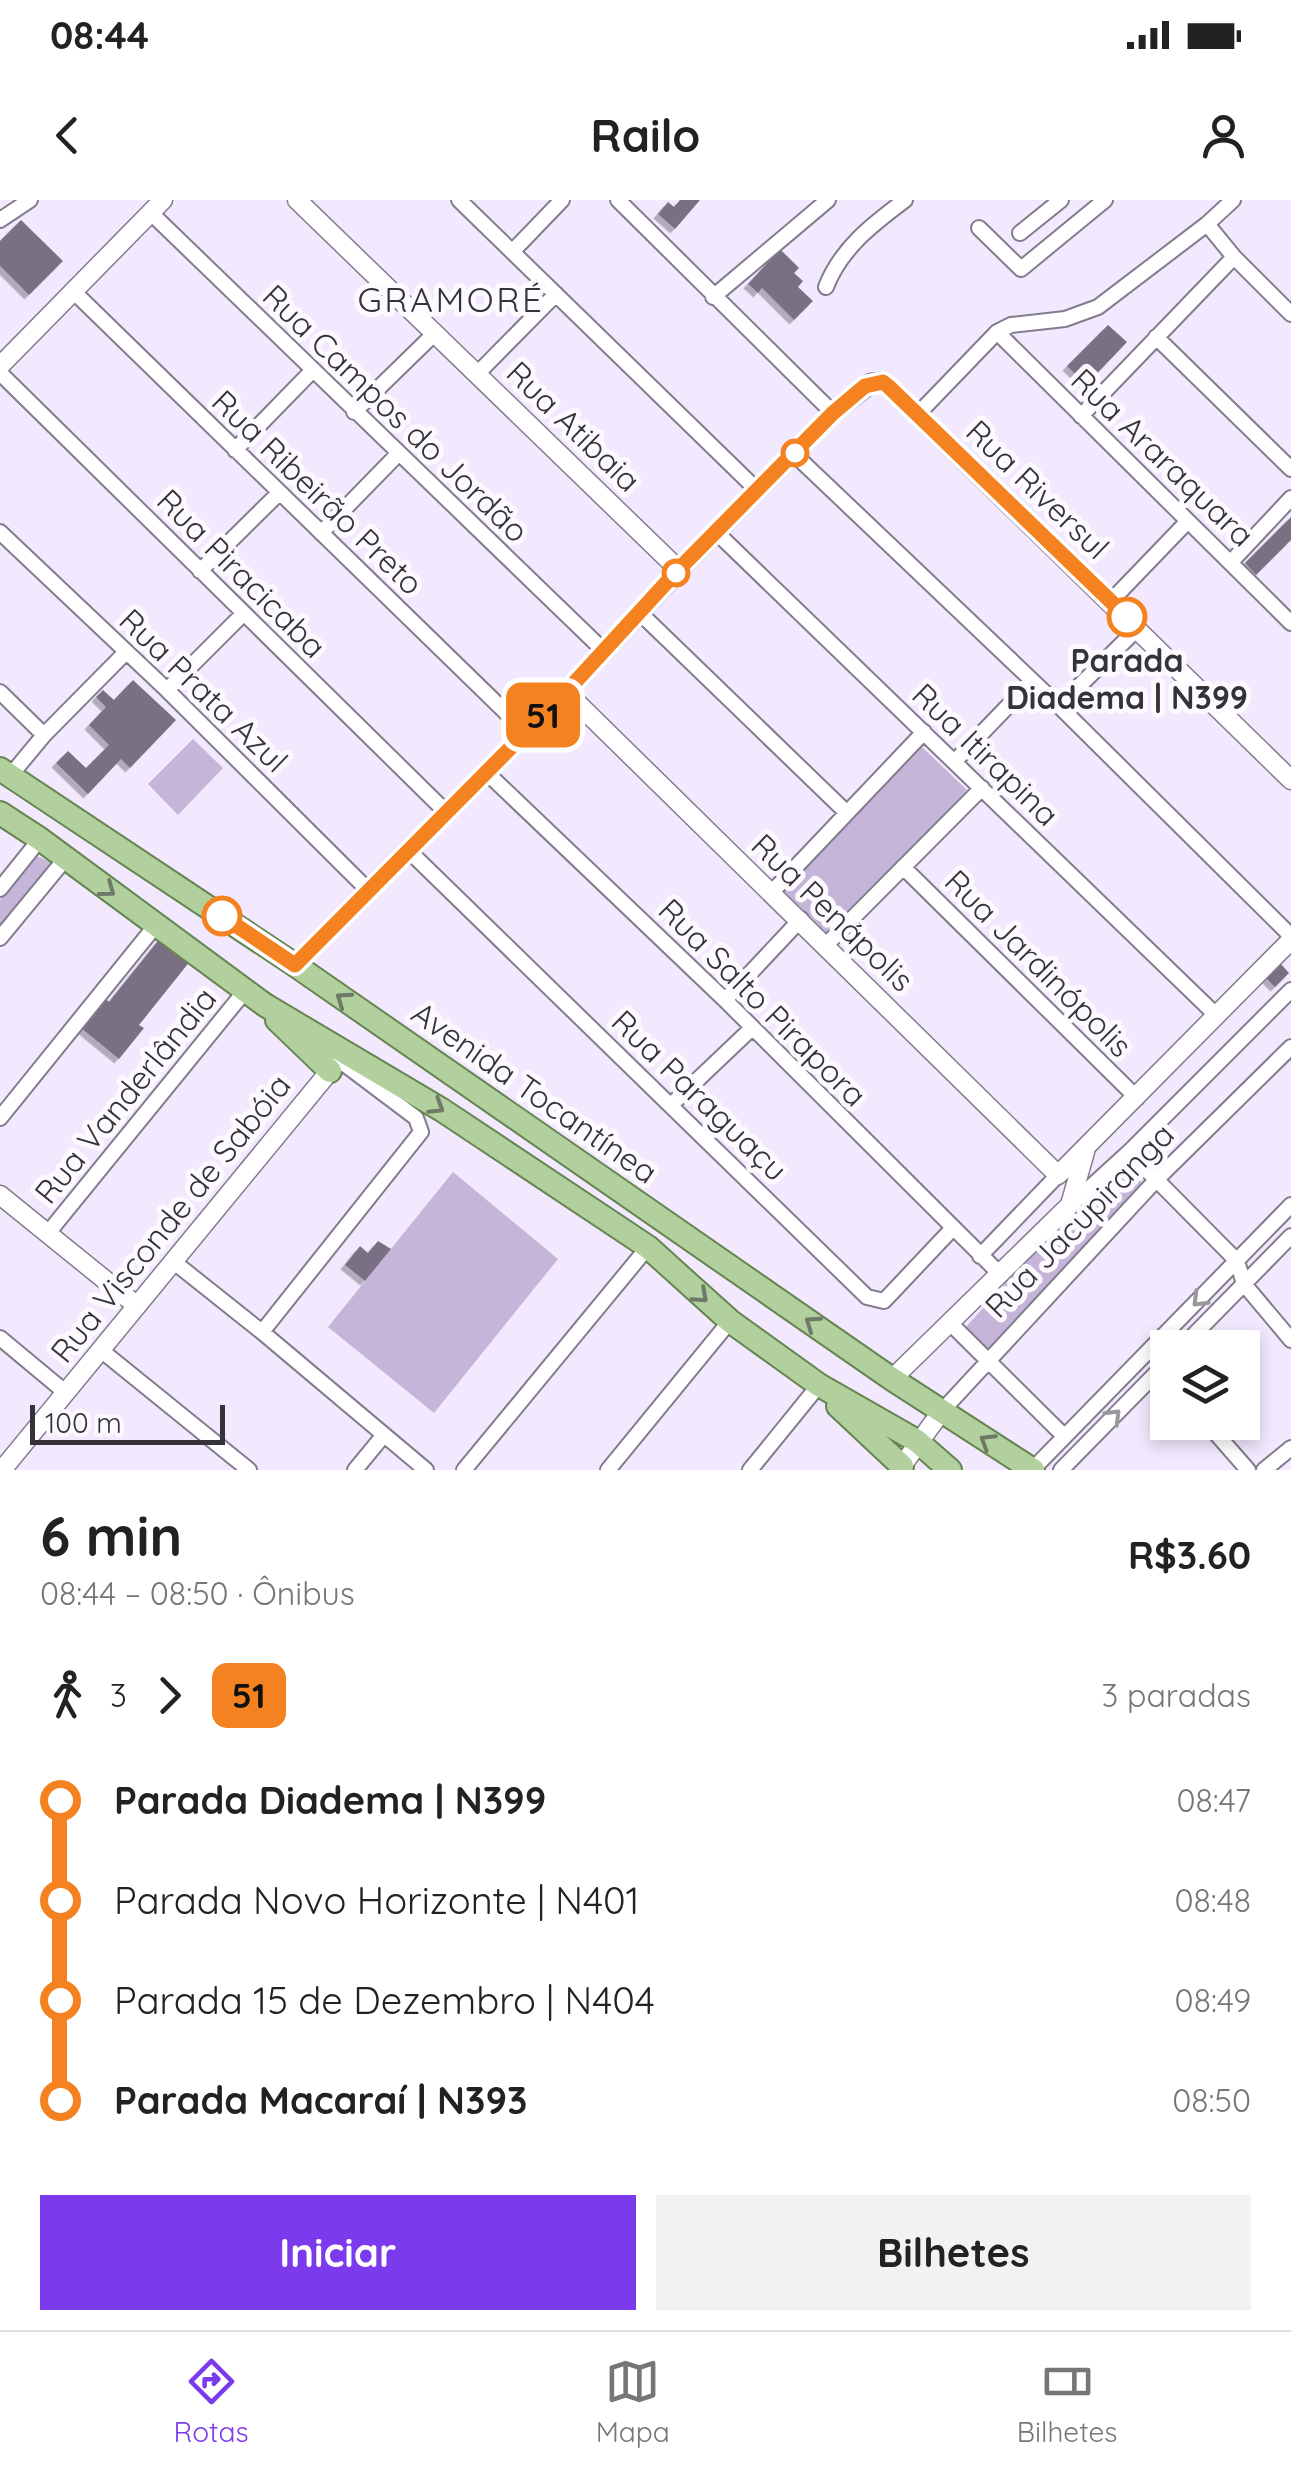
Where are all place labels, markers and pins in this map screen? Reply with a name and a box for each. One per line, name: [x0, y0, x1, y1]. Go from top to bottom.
unlabelled marker: [782, 440, 808, 466]
unlabelled marker: [663, 560, 689, 586]
marker: Parada Diadema | N399: [1108, 598, 1146, 636]
place label: Parada Diadema | N399: [1006, 640, 1248, 717]
unlabelled marker: [203, 897, 241, 935]

